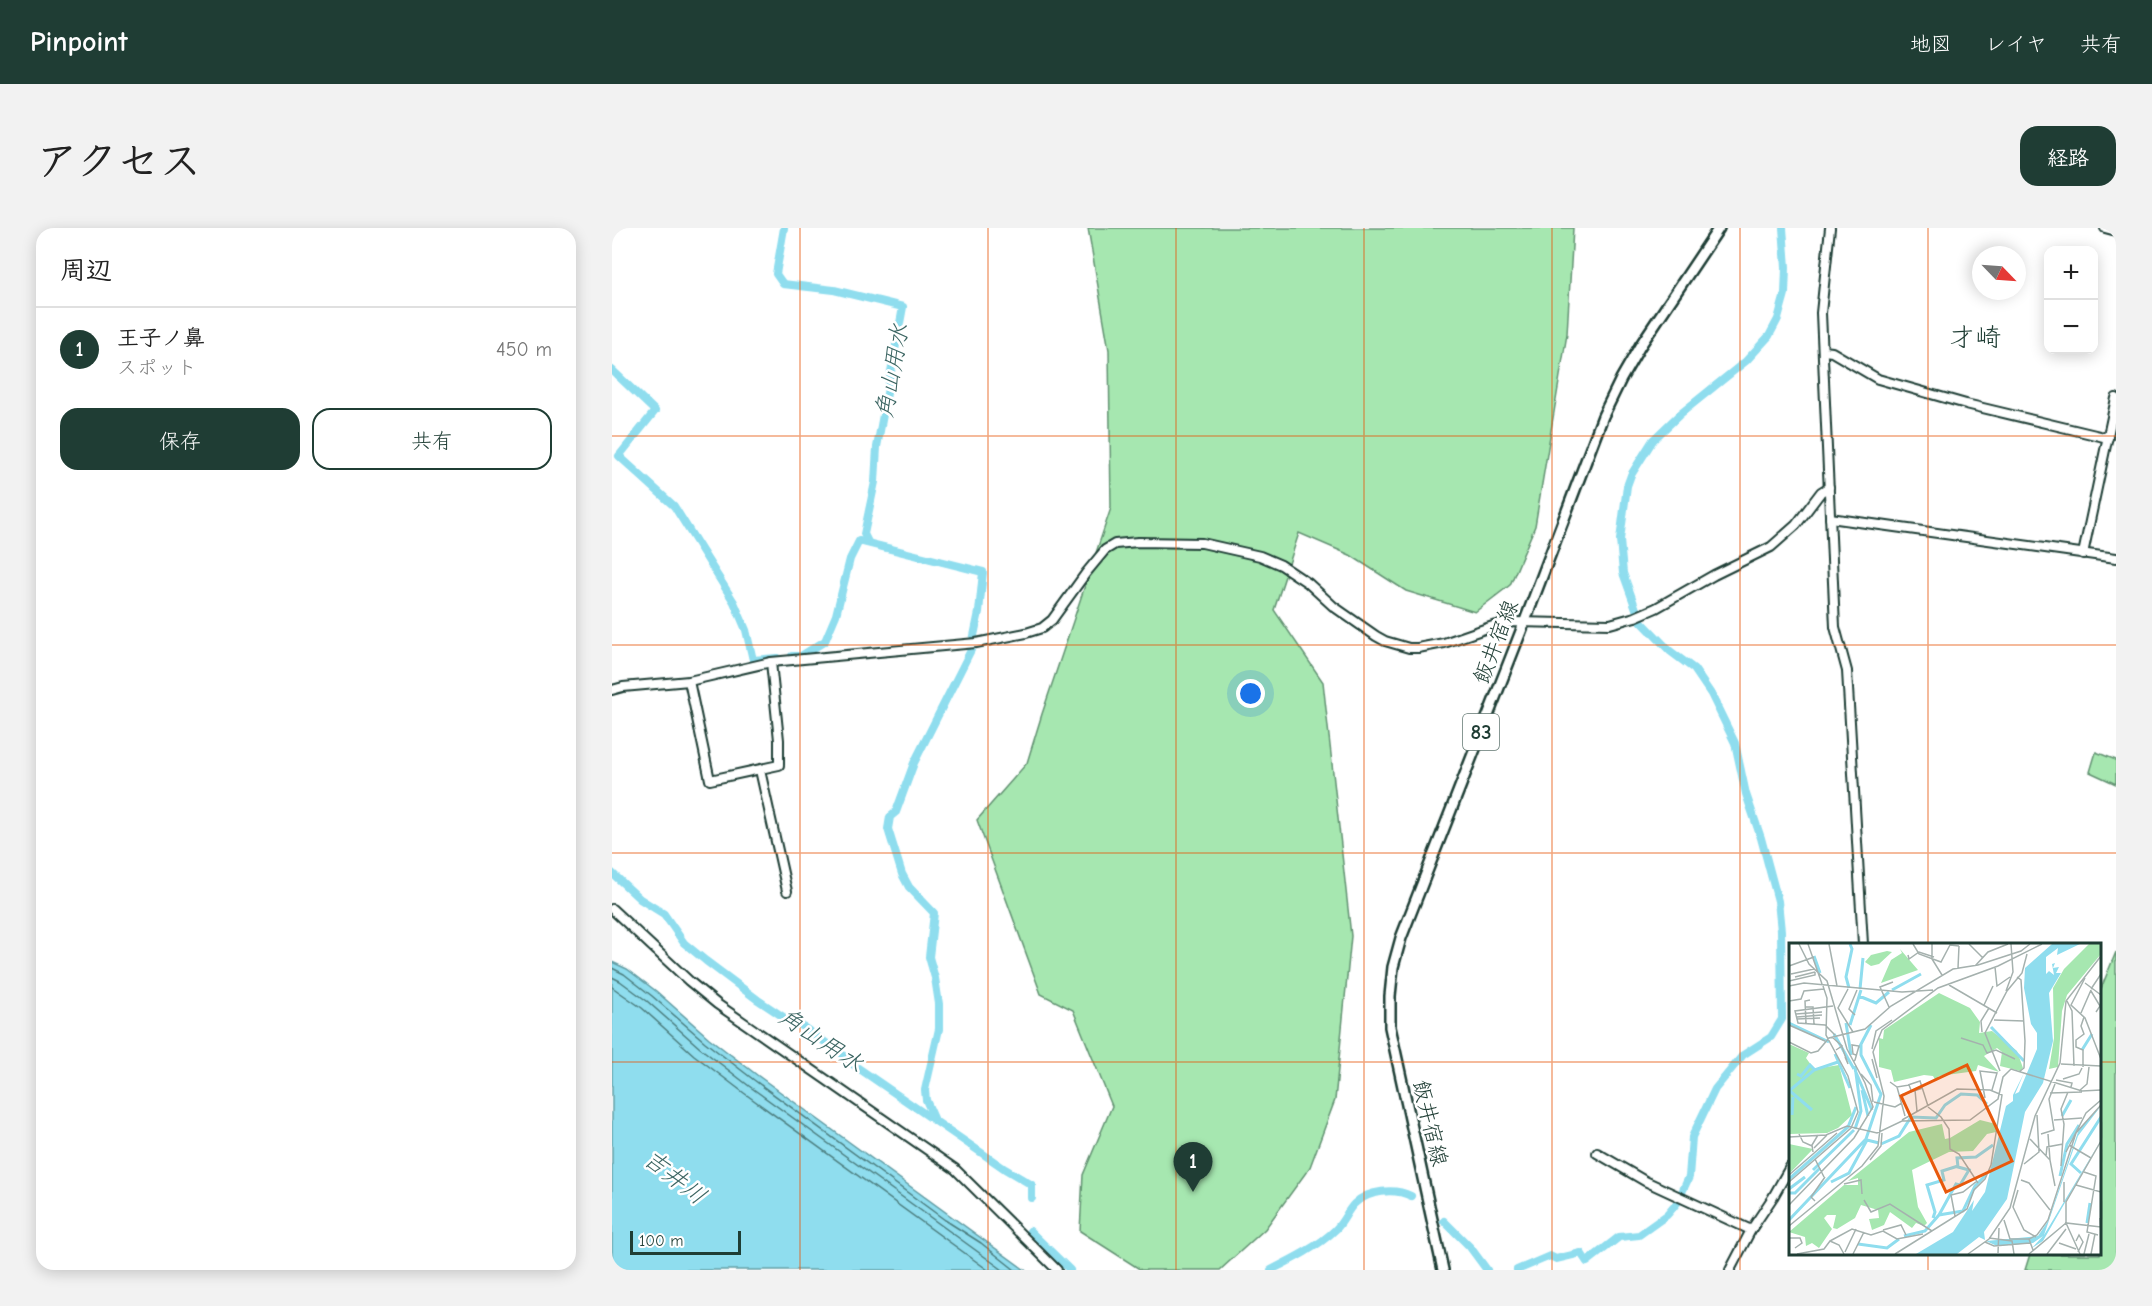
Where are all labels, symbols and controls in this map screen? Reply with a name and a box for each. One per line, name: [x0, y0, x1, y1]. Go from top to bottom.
text: Pinpoint: [30, 26, 128, 58]
text: 地図: [1910, 32, 1952, 56]
text: レイヤ: [1985, 32, 2047, 56]
text: 共有: [2080, 32, 2122, 56]
button: 経路: [2020, 126, 2116, 186]
text: アクセス: [36, 137, 201, 186]
north arrow: [1972, 246, 2026, 300]
map controls: [2044, 246, 2098, 354]
button: +: [2044, 246, 2098, 300]
text: 周辺: [60, 256, 112, 286]
button: −: [2044, 300, 2098, 354]
water label: 角山用水: [870, 321, 914, 421]
district label: 才崎: [1949, 323, 2001, 353]
text: 王子ノ鼻: [117, 325, 205, 351]
text: 1: [76, 338, 83, 361]
text: 450 m: [496, 338, 552, 361]
text: スポット: [117, 356, 197, 379]
button: 保存: [60, 408, 300, 470]
button: 共有: [312, 408, 552, 470]
street label: 飯井宿線: [1468, 596, 1524, 688]
your location: [1236, 679, 1265, 708]
road number: 83: [1463, 714, 1499, 750]
inset map: [1789, 943, 2101, 1255]
water label: 角山用水: [773, 1002, 869, 1078]
street label: 飯井宿線: [1407, 1077, 1453, 1169]
pin: 1: [1174, 1142, 1212, 1192]
water label: 吉井川: [638, 1144, 712, 1210]
scale bar: [630, 1228, 741, 1256]
text: 100 m: [639, 1232, 683, 1250]

